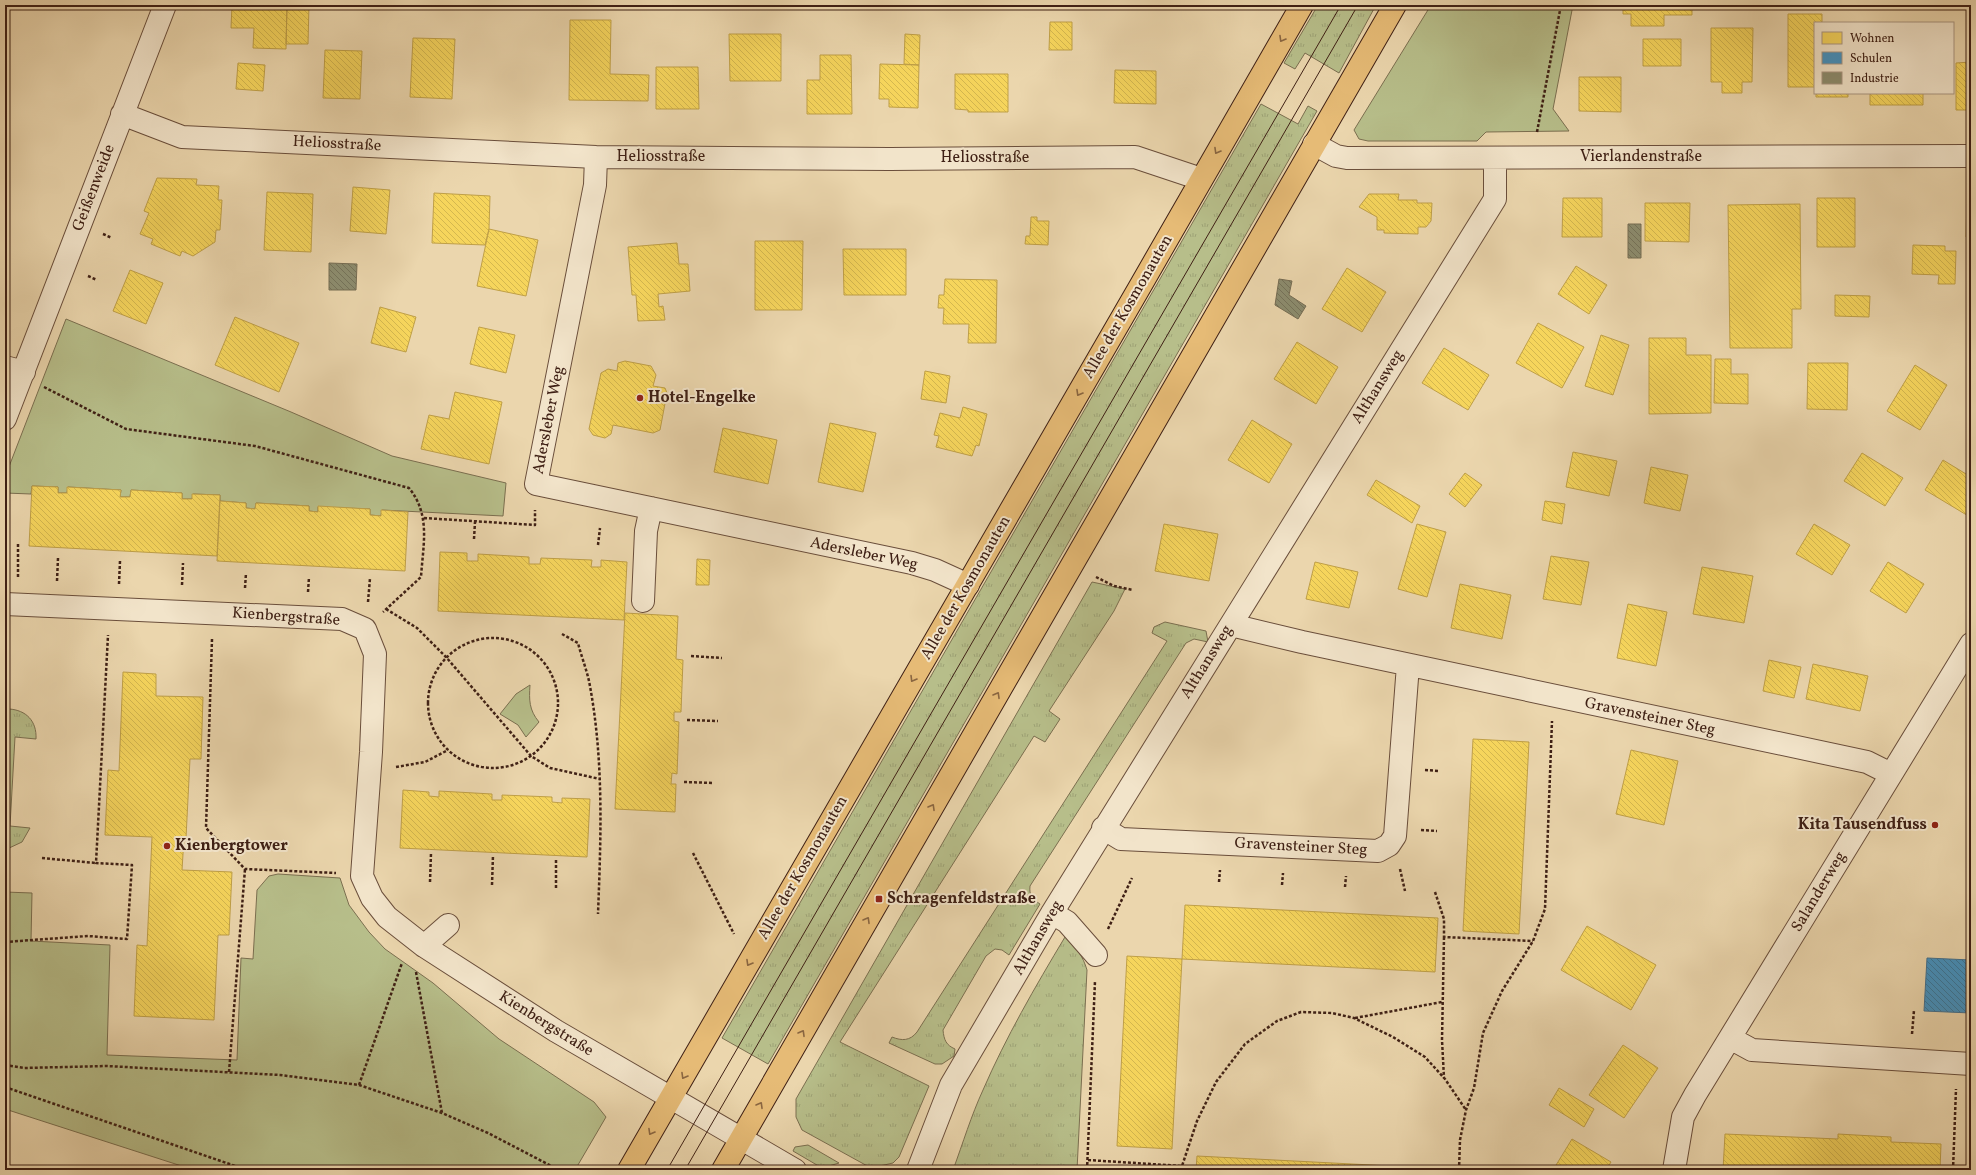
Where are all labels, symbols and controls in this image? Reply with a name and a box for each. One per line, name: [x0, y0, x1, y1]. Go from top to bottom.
legend: [1814, 22, 1954, 94]
text: Wohnen: [1850, 31, 1895, 47]
one-way arrow: [1280, 35, 1287, 42]
text: Schulen: [1850, 51, 1892, 67]
text: Industrie: [1850, 71, 1899, 87]
street label: Heliosstraße: [292, 131, 382, 157]
street label: Geißenweide: [67, 141, 121, 235]
street label: Heliosstraße: [617, 146, 705, 168]
street label: Vierlandenstraße: [1580, 146, 1702, 168]
street label: Heliosstraße: [941, 147, 1029, 169]
one-way arrow: [1215, 147, 1222, 154]
street label: Allee der Kosmonauten: [1078, 231, 1178, 383]
street label: Althansweg: [1347, 346, 1409, 428]
street label: Adersleber Weg: [528, 364, 570, 476]
place label: Hotel-Engelke: [648, 387, 756, 409]
one-way arrow: [1076, 389, 1083, 396]
marker: Hotel-Engelke: [635, 393, 645, 403]
street label: Allee der Kosmonauten: [916, 512, 1016, 664]
street label: Adersleber Weg: [808, 532, 920, 576]
street label: Kienbergstraße: [231, 602, 341, 632]
street label: Althansweg: [1176, 621, 1238, 703]
one-way arrow: [911, 675, 918, 682]
one-way arrow: [992, 692, 999, 699]
street label: Gravensteiner Steg: [1583, 692, 1717, 742]
street label: Allee der Kosmonauten: [753, 792, 853, 944]
one-way arrow: [927, 804, 934, 811]
place label: Kita Tausendfuss: [1798, 814, 1927, 836]
marker: Kita Tausendfuss: [1930, 820, 1940, 830]
street label: Gravensteiner Steg: [1234, 833, 1368, 861]
place label: Kienbergtower: [175, 835, 288, 857]
marker: Kienbergtower: [162, 841, 172, 851]
street label: Salanderweg: [1786, 848, 1852, 936]
place label: Schragenfeldstraße: [887, 888, 1036, 910]
marker: Schragenfeldstraße: [874, 894, 884, 904]
street label: Althansweg: [1008, 896, 1068, 980]
one-way arrow: [863, 917, 870, 924]
one-way arrow: [746, 959, 754, 966]
street label: Kienbergstraße: [494, 986, 598, 1062]
one-way arrow: [798, 1030, 805, 1037]
one-way arrow: [681, 1072, 689, 1079]
one-way arrow: [756, 1102, 763, 1109]
one-way arrow: [649, 1128, 656, 1135]

